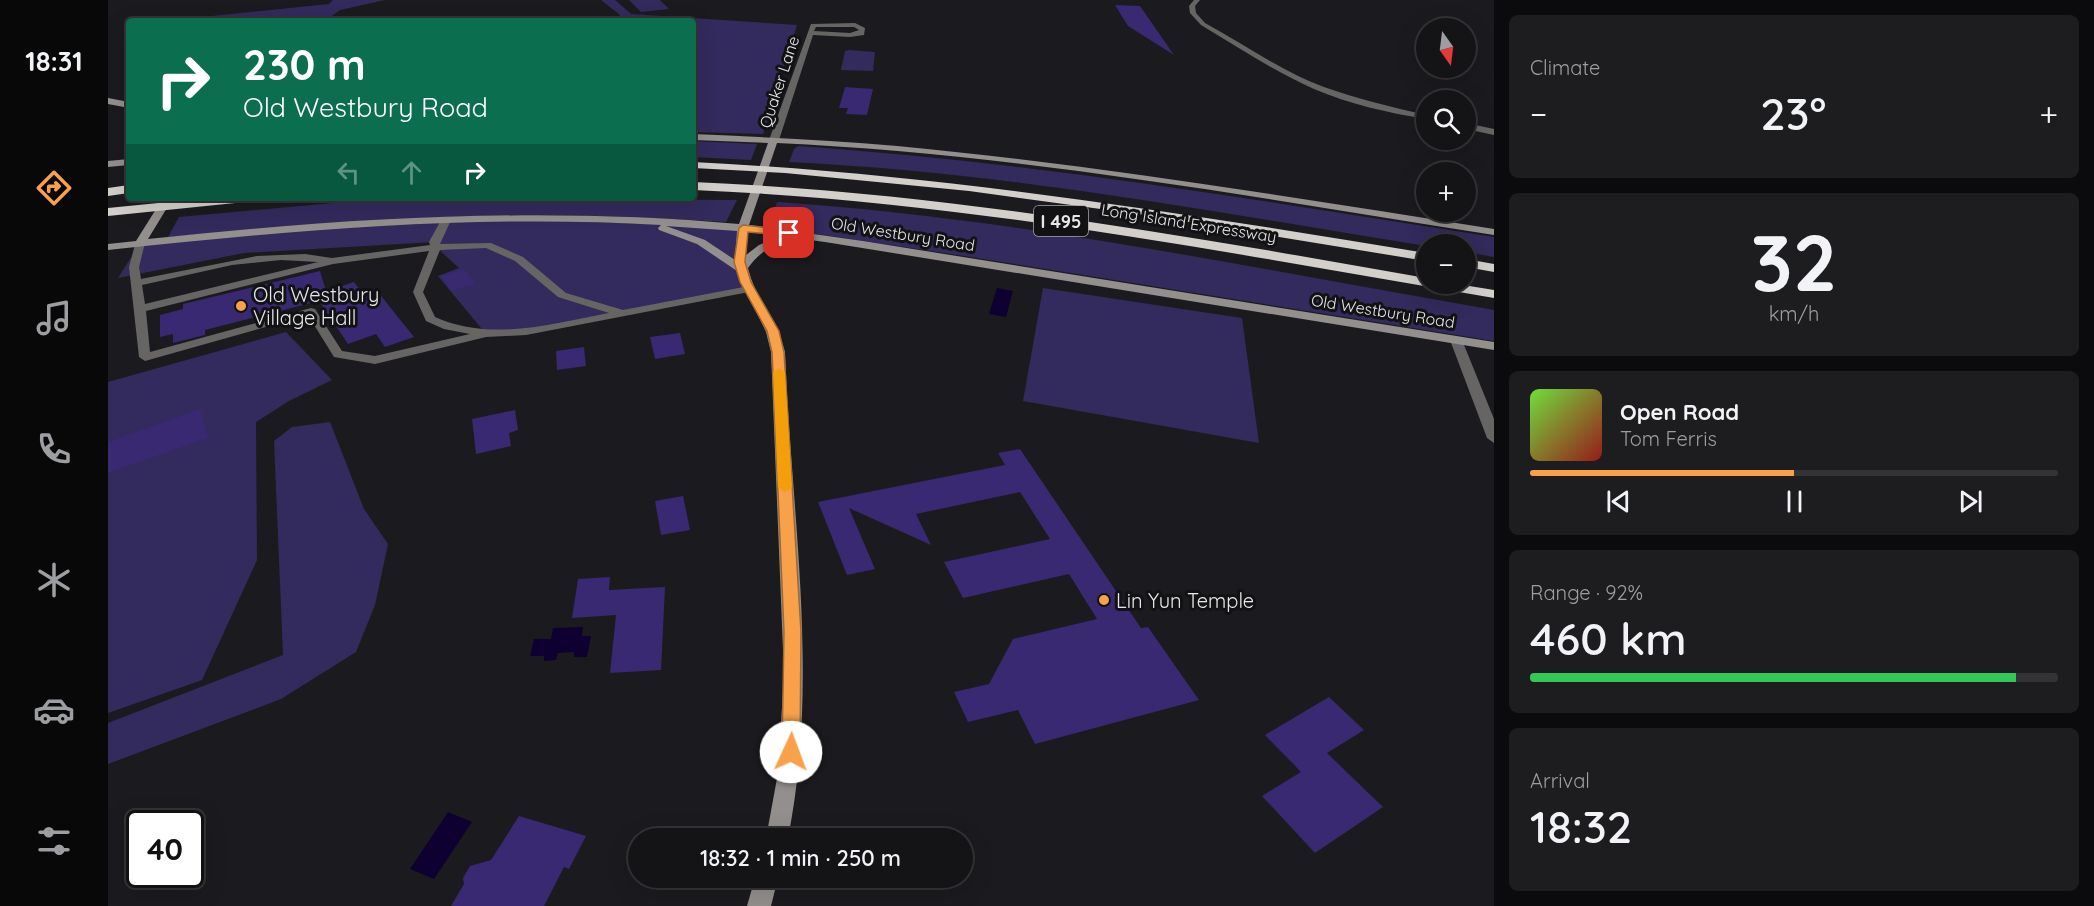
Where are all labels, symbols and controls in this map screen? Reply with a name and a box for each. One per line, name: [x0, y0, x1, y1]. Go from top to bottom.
north arrow: [1416, 18, 1476, 78]
map controls: [1416, 18, 1476, 294]
street label: Quaker Lane: [755, 34, 803, 130]
text: 230 m: [243, 38, 366, 91]
icon: right: [144, 42, 222, 120]
text: 18:31: [25, 44, 83, 78]
text: Climate: [1530, 55, 1600, 80]
text: 23°: [1760, 85, 1826, 141]
text: Old Westbury Road: [243, 90, 488, 124]
button: search: [1416, 90, 1476, 150]
text: −: [1530, 93, 1547, 134]
text: +: [2039, 93, 2058, 134]
icon: left: [332, 156, 365, 189]
icon: ahead: [395, 156, 428, 189]
icon: right: [458, 156, 491, 189]
button: +: [1416, 162, 1476, 222]
icon: directions: [33, 167, 75, 209]
street label: Long Island Expressway: [1100, 199, 1278, 247]
road number: I 495: [1034, 206, 1088, 236]
pin: [763, 207, 814, 258]
street label: Old Westbury Road: [830, 213, 976, 255]
text: 32: [1751, 213, 1837, 311]
icon: arrive: [772, 216, 805, 249]
button: −: [1416, 234, 1476, 294]
place label: Old Westbury Village Hall: [253, 282, 379, 330]
street label: Old Westbury Road: [1310, 290, 1456, 332]
icon: music: [33, 297, 75, 339]
marker: Old Westbury Village Hall: [234, 299, 248, 313]
text: km/h: [1769, 301, 1819, 326]
text: Open Road: [1620, 398, 1739, 426]
text: Tom Ferris: [1620, 426, 1717, 451]
icon: phone: [33, 428, 75, 470]
icon: previous: [1602, 485, 1635, 518]
icon: pause: [1778, 485, 1811, 518]
icon: next: [1954, 485, 1987, 518]
icon: climate: [33, 559, 75, 601]
text: Range · 92%: [1530, 580, 1643, 605]
place label: Lin Yun Temple: [1116, 588, 1254, 613]
marker: Lin Yun Temple: [1097, 593, 1111, 607]
text: 460 km: [1530, 610, 1687, 666]
icon: car: [33, 689, 75, 731]
position arrow: [759, 720, 823, 784]
text: Arrival: [1530, 768, 1590, 793]
text: 18:32: [1530, 798, 1632, 854]
speed limit sign: 40: [126, 810, 204, 888]
icon: filters: [33, 820, 75, 862]
text: 18:32 · 1 min · 250 m: [700, 844, 901, 872]

